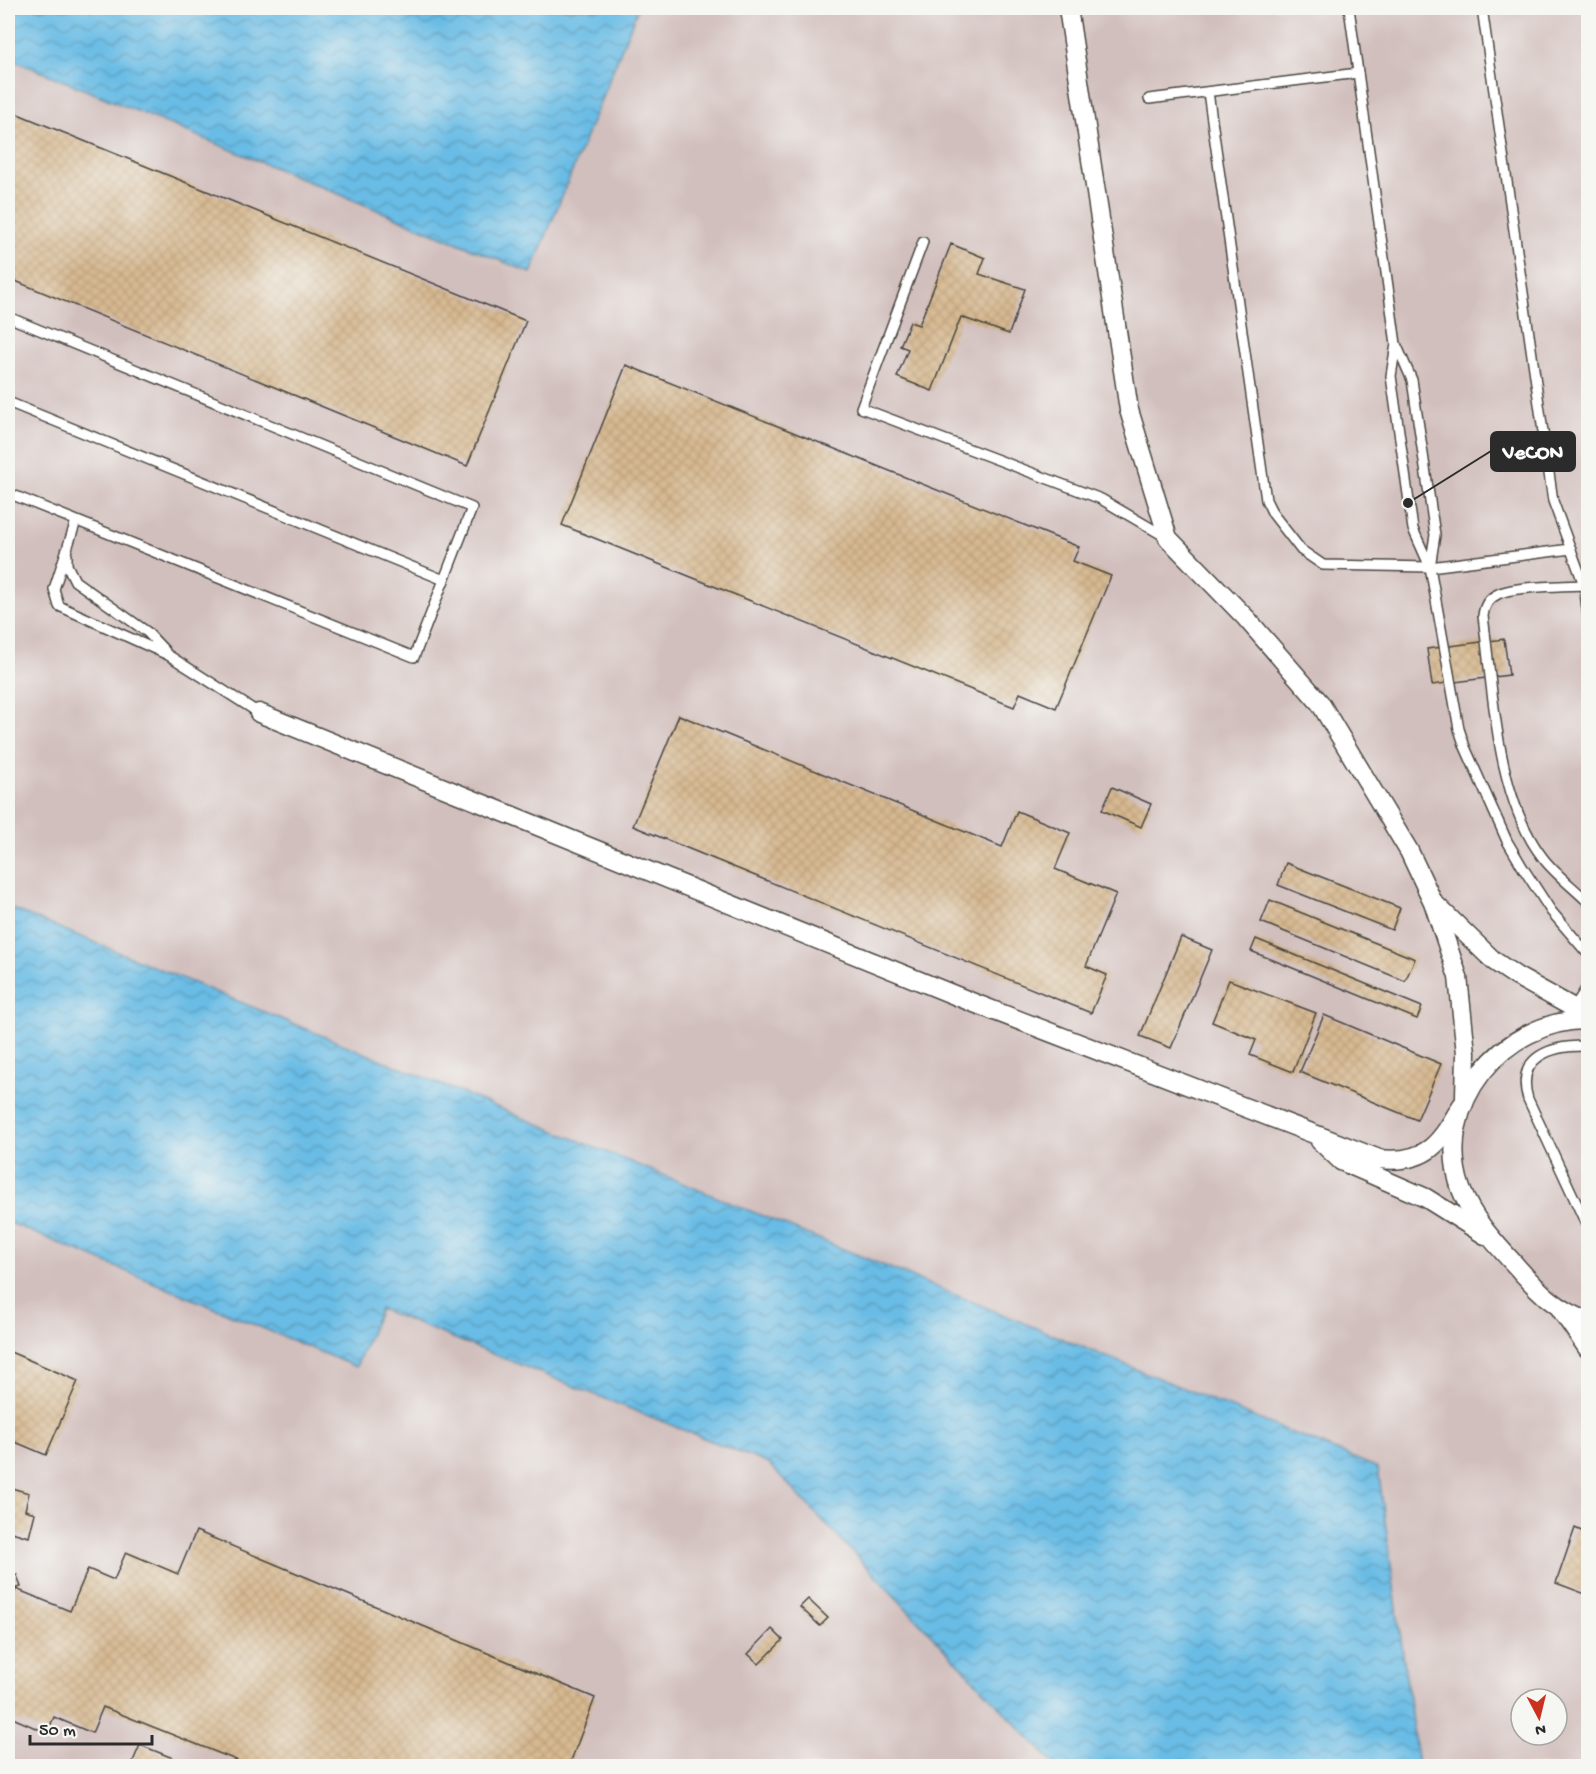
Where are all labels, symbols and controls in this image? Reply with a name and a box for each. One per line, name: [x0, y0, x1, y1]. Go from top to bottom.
callout: VeCON: [1491, 432, 1575, 471]
text: VeCON: [1502, 442, 1563, 467]
north arrow: [1509, 1687, 1569, 1747]
scale bar: [30, 1708, 152, 1746]
text: N: [1534, 1718, 1547, 1739]
text: 50 m: [39, 1721, 76, 1742]

